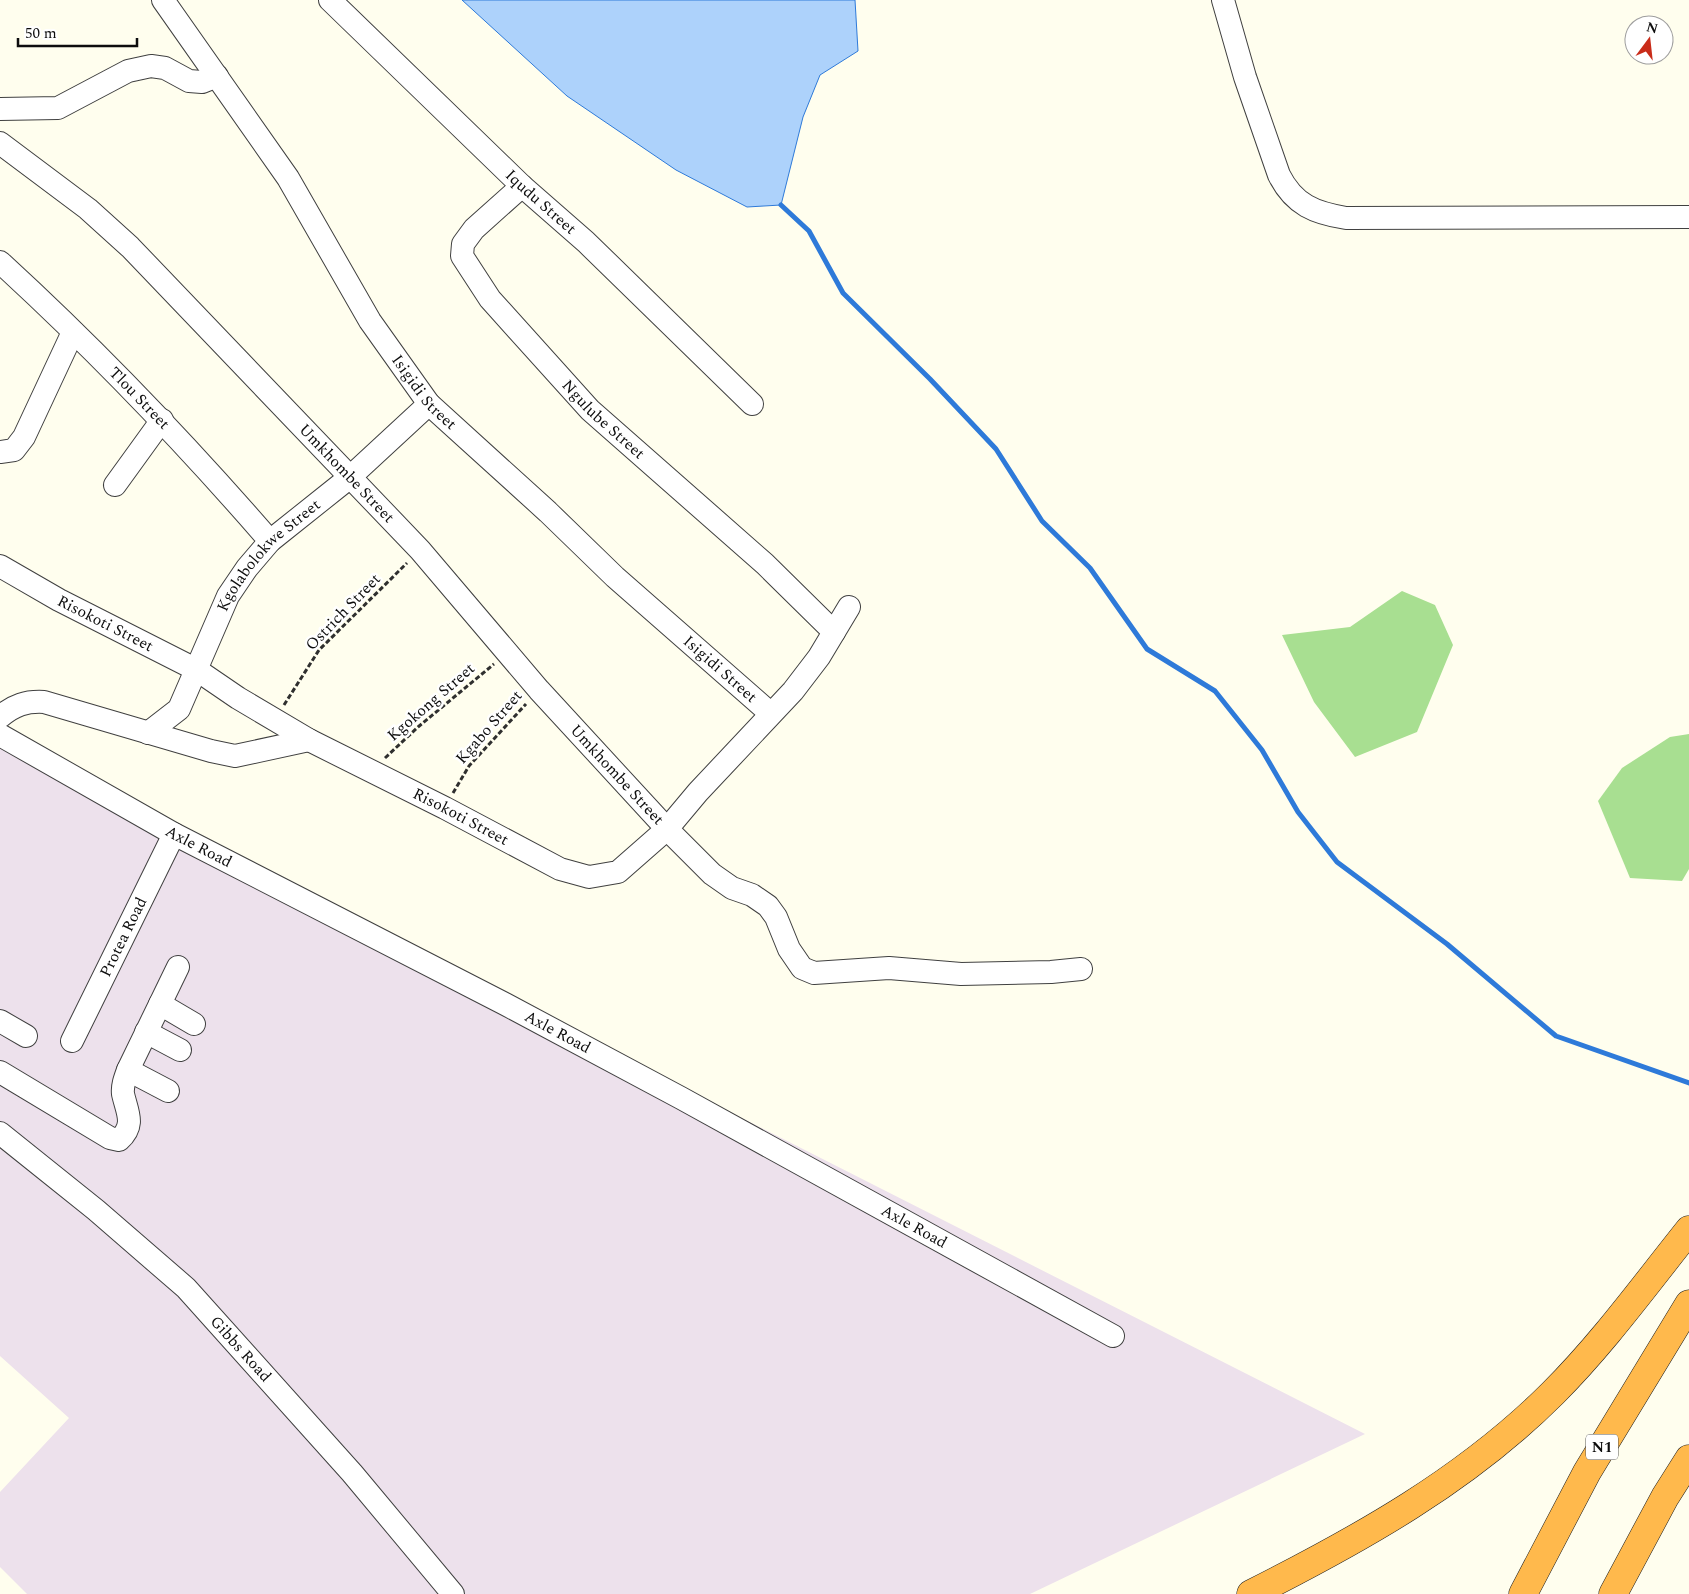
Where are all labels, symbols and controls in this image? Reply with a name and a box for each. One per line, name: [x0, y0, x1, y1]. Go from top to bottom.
scale bar: [18, 15, 136, 47]
north arrow: [1624, 15, 1674, 65]
text: N: [1644, 16, 1660, 40]
text: 50 m: [25, 22, 57, 45]
street label: Iqudu Street: [500, 164, 582, 241]
street label: Isigidi Street: [386, 350, 462, 436]
street label: Tlou Street: [103, 361, 176, 435]
street label: Ngulube Street: [556, 374, 651, 465]
street label: Umkhombe Street: [293, 418, 400, 529]
street label: Kgolabolokwe Street: [211, 493, 326, 615]
street label: Ostrich Street: [300, 568, 387, 656]
street label: Risokoti Street: [53, 589, 158, 658]
street label: Isigidi Street: [678, 630, 763, 709]
street label: Kgokong Street: [382, 657, 480, 747]
street label: Kgabo Street: [450, 684, 528, 769]
street label: Umkhombe Street: [564, 719, 670, 831]
street label: Risokoti Street: [409, 782, 513, 852]
street label: Axle Road: [161, 819, 236, 874]
street label: Protea Road: [93, 893, 153, 981]
street label: Axle Road: [520, 1005, 595, 1060]
street label: Axle Road: [877, 1199, 952, 1254]
street label: Gibbs Road: [204, 1310, 277, 1388]
road number: N1: [1586, 1434, 1618, 1460]

